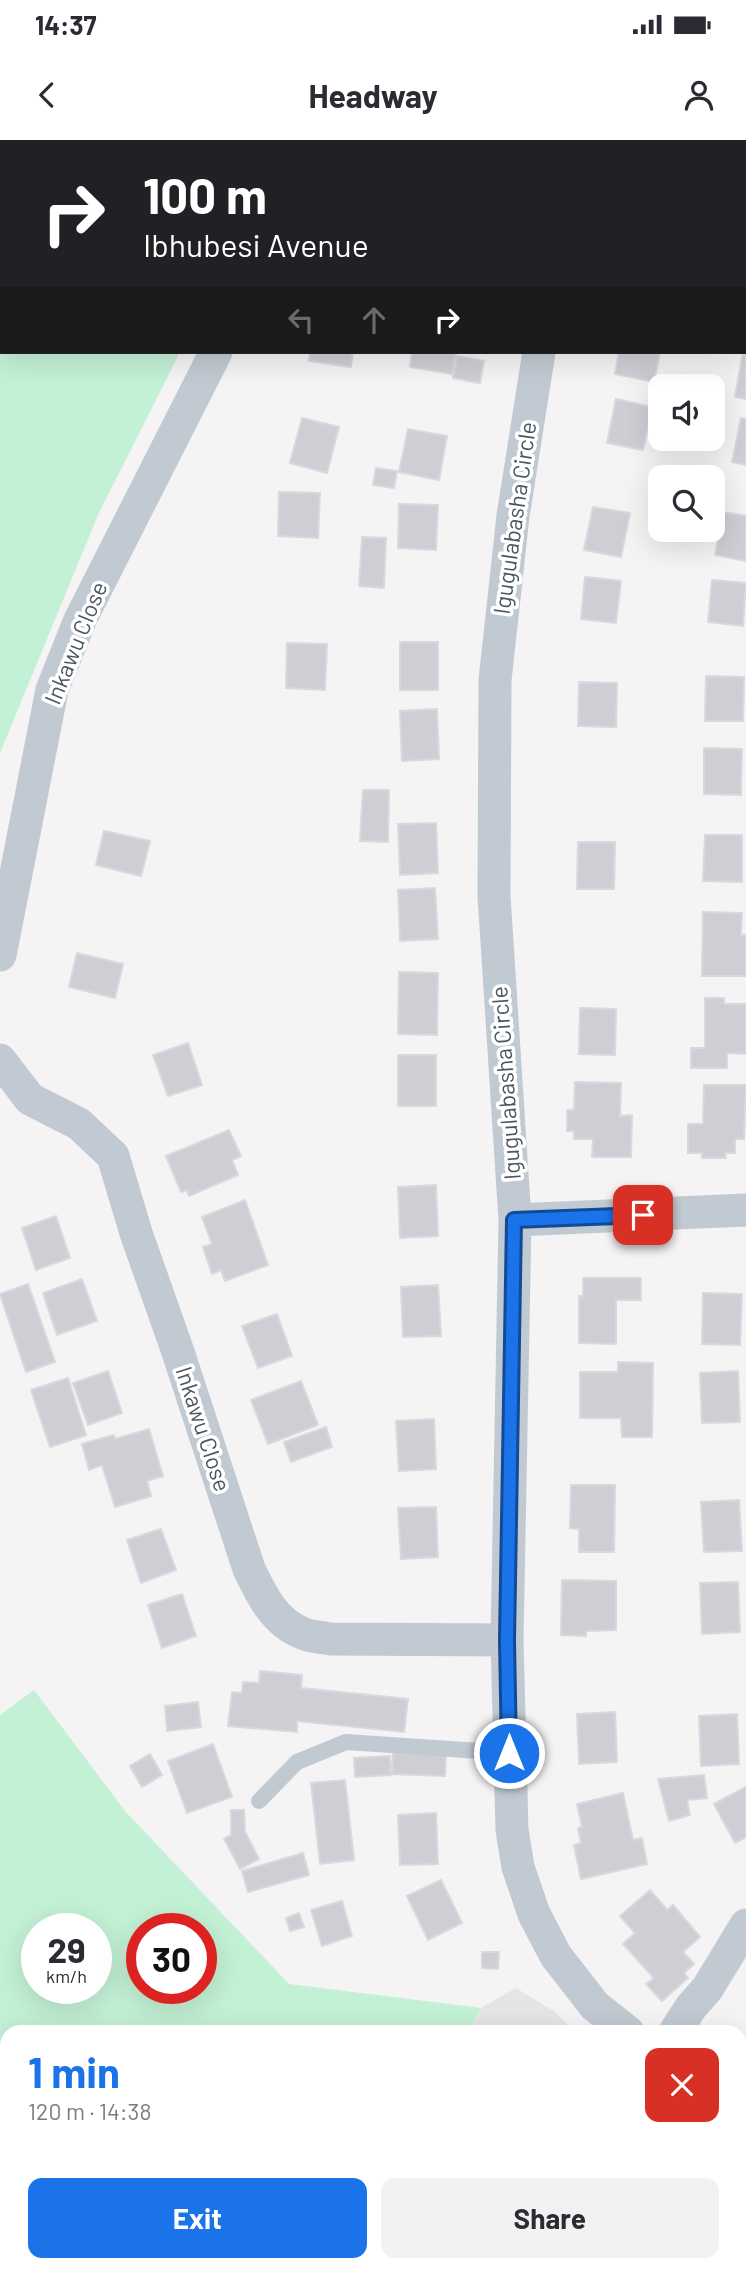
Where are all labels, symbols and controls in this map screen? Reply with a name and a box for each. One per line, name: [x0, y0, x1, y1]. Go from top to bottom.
text: 14:37: [35, 9, 96, 40]
icon: back: [28, 76, 66, 114]
text: Headway: [308, 76, 438, 114]
icon: person: [680, 76, 718, 114]
text: 100 m: [143, 165, 267, 224]
icon: right: [28, 168, 119, 259]
text: Ibhubesi Avenue: [143, 225, 369, 263]
icon: left: [282, 301, 320, 339]
icon: ahead: [355, 301, 393, 339]
icon: right: [428, 301, 466, 339]
map controls: [648, 374, 725, 542]
button: sound: [648, 374, 725, 451]
street label: Igugulabasha Circle: [487, 420, 541, 616]
button: search: [648, 465, 725, 542]
street label: Inkawu Close: [38, 577, 112, 708]
street label: Igugulabasha Circle: [484, 985, 526, 1181]
pin: [613, 1185, 673, 1245]
icon: arrive: [624, 1196, 662, 1234]
street label: Inkawu Close: [171, 1363, 237, 1495]
position arrow: [472, 1716, 546, 1790]
speed limit sign: 30: [126, 1913, 217, 2004]
text: 29: [47, 1928, 86, 1970]
text: km/h: [46, 1965, 87, 1987]
text: 1 min: [28, 2046, 120, 2096]
button: close: [645, 2048, 719, 2122]
text: 120 m · 14:38: [28, 2097, 151, 2125]
button: Exit: [28, 2178, 367, 2258]
button: Share: [381, 2178, 719, 2258]

